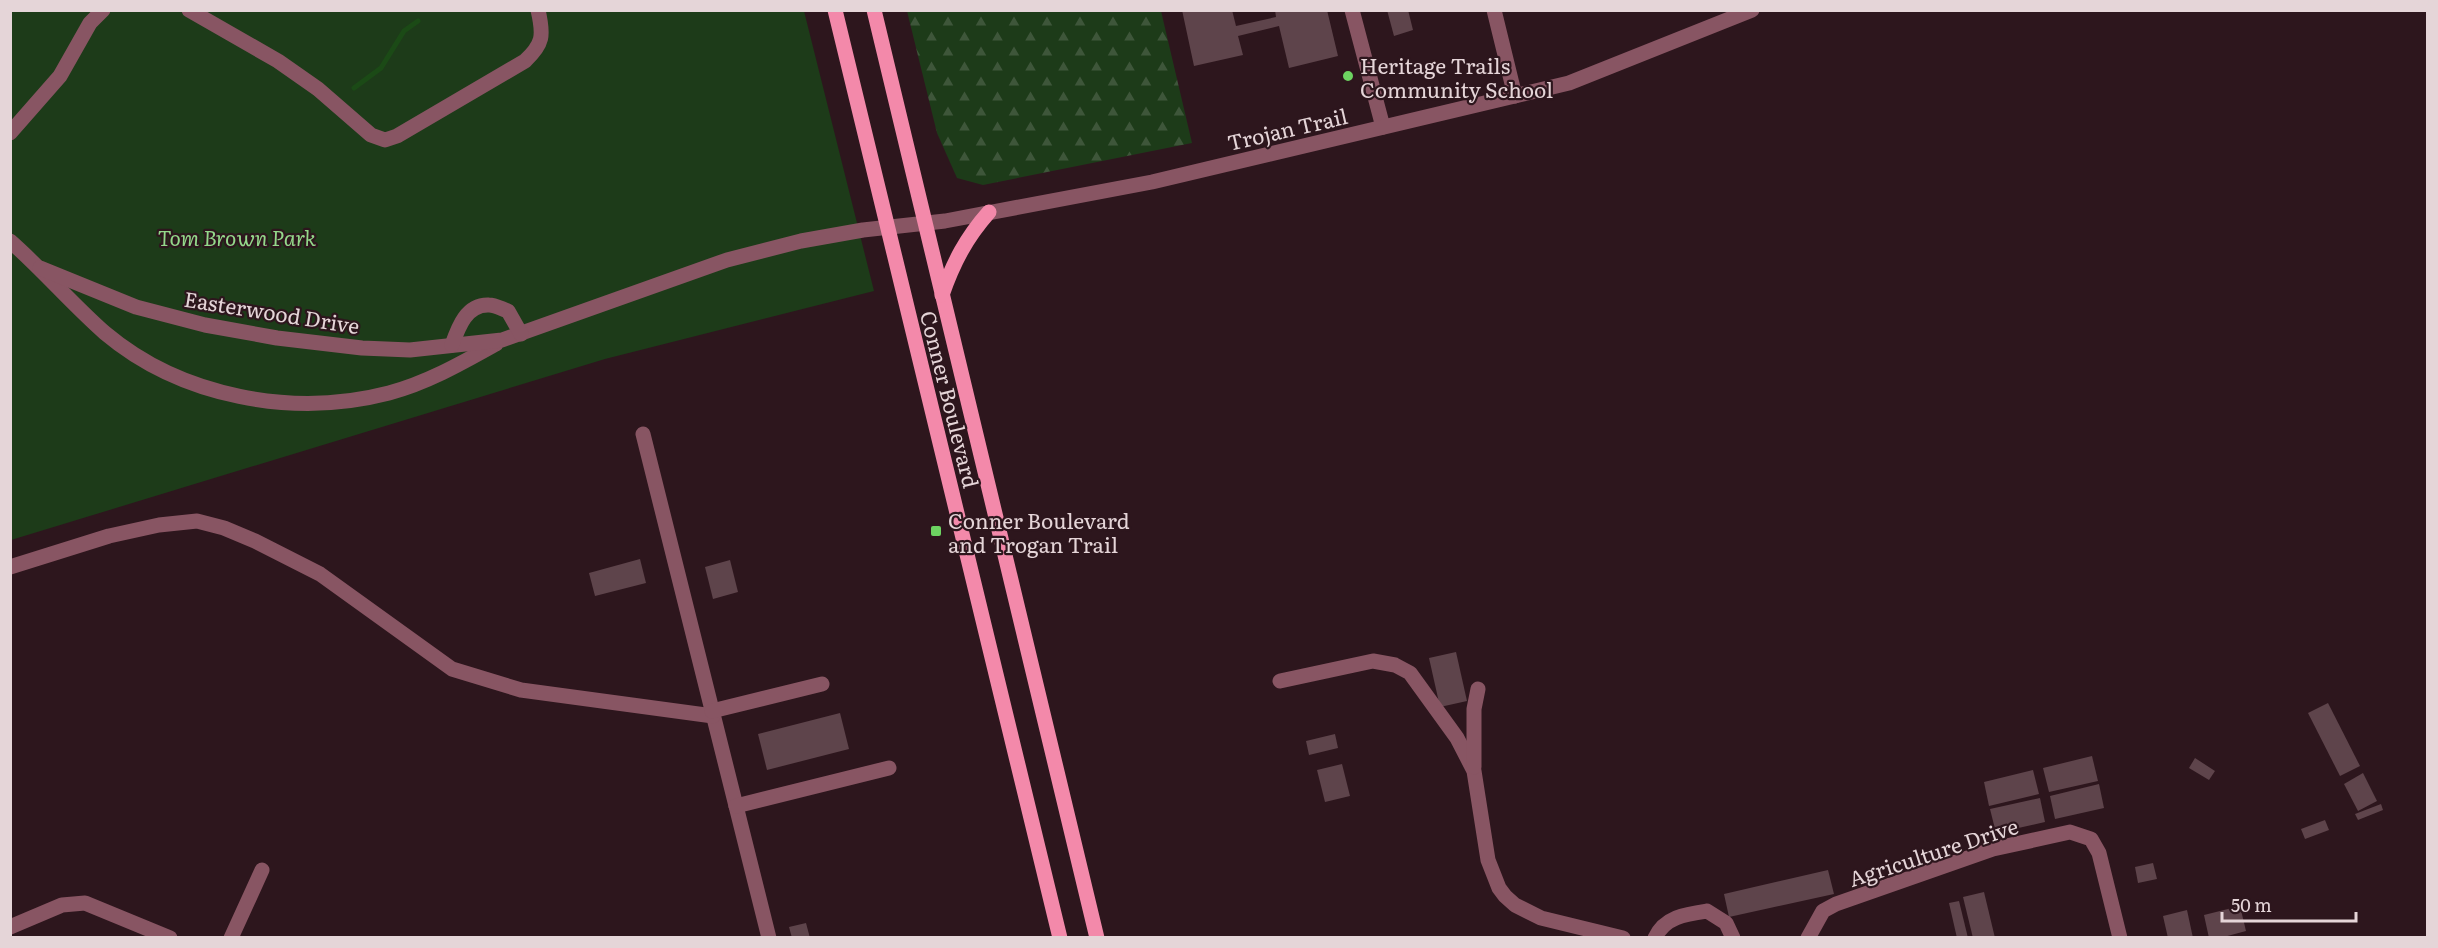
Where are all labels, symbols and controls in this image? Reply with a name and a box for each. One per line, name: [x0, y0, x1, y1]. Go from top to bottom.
place label: Heritage Trails Community School: [1360, 49, 1553, 104]
marker: Heritage Trails Community School: [1341, 69, 1355, 83]
street label: Trojan Trail: [1224, 99, 1350, 157]
park label: Tom Brown Park: [158, 221, 317, 252]
street label: Easterwood Drive: [182, 282, 362, 340]
street label: Conner Boulevard: [914, 307, 988, 491]
place label: Conner Boulevard and Trogan Trail: [948, 504, 1130, 559]
marker: Conner Boulevard and Trogan Trail: [929, 524, 943, 538]
street label: Agriculture Drive: [1844, 809, 2022, 893]
scale bar: [2222, 885, 2356, 923]
text: 50 m: [2231, 891, 2272, 918]

